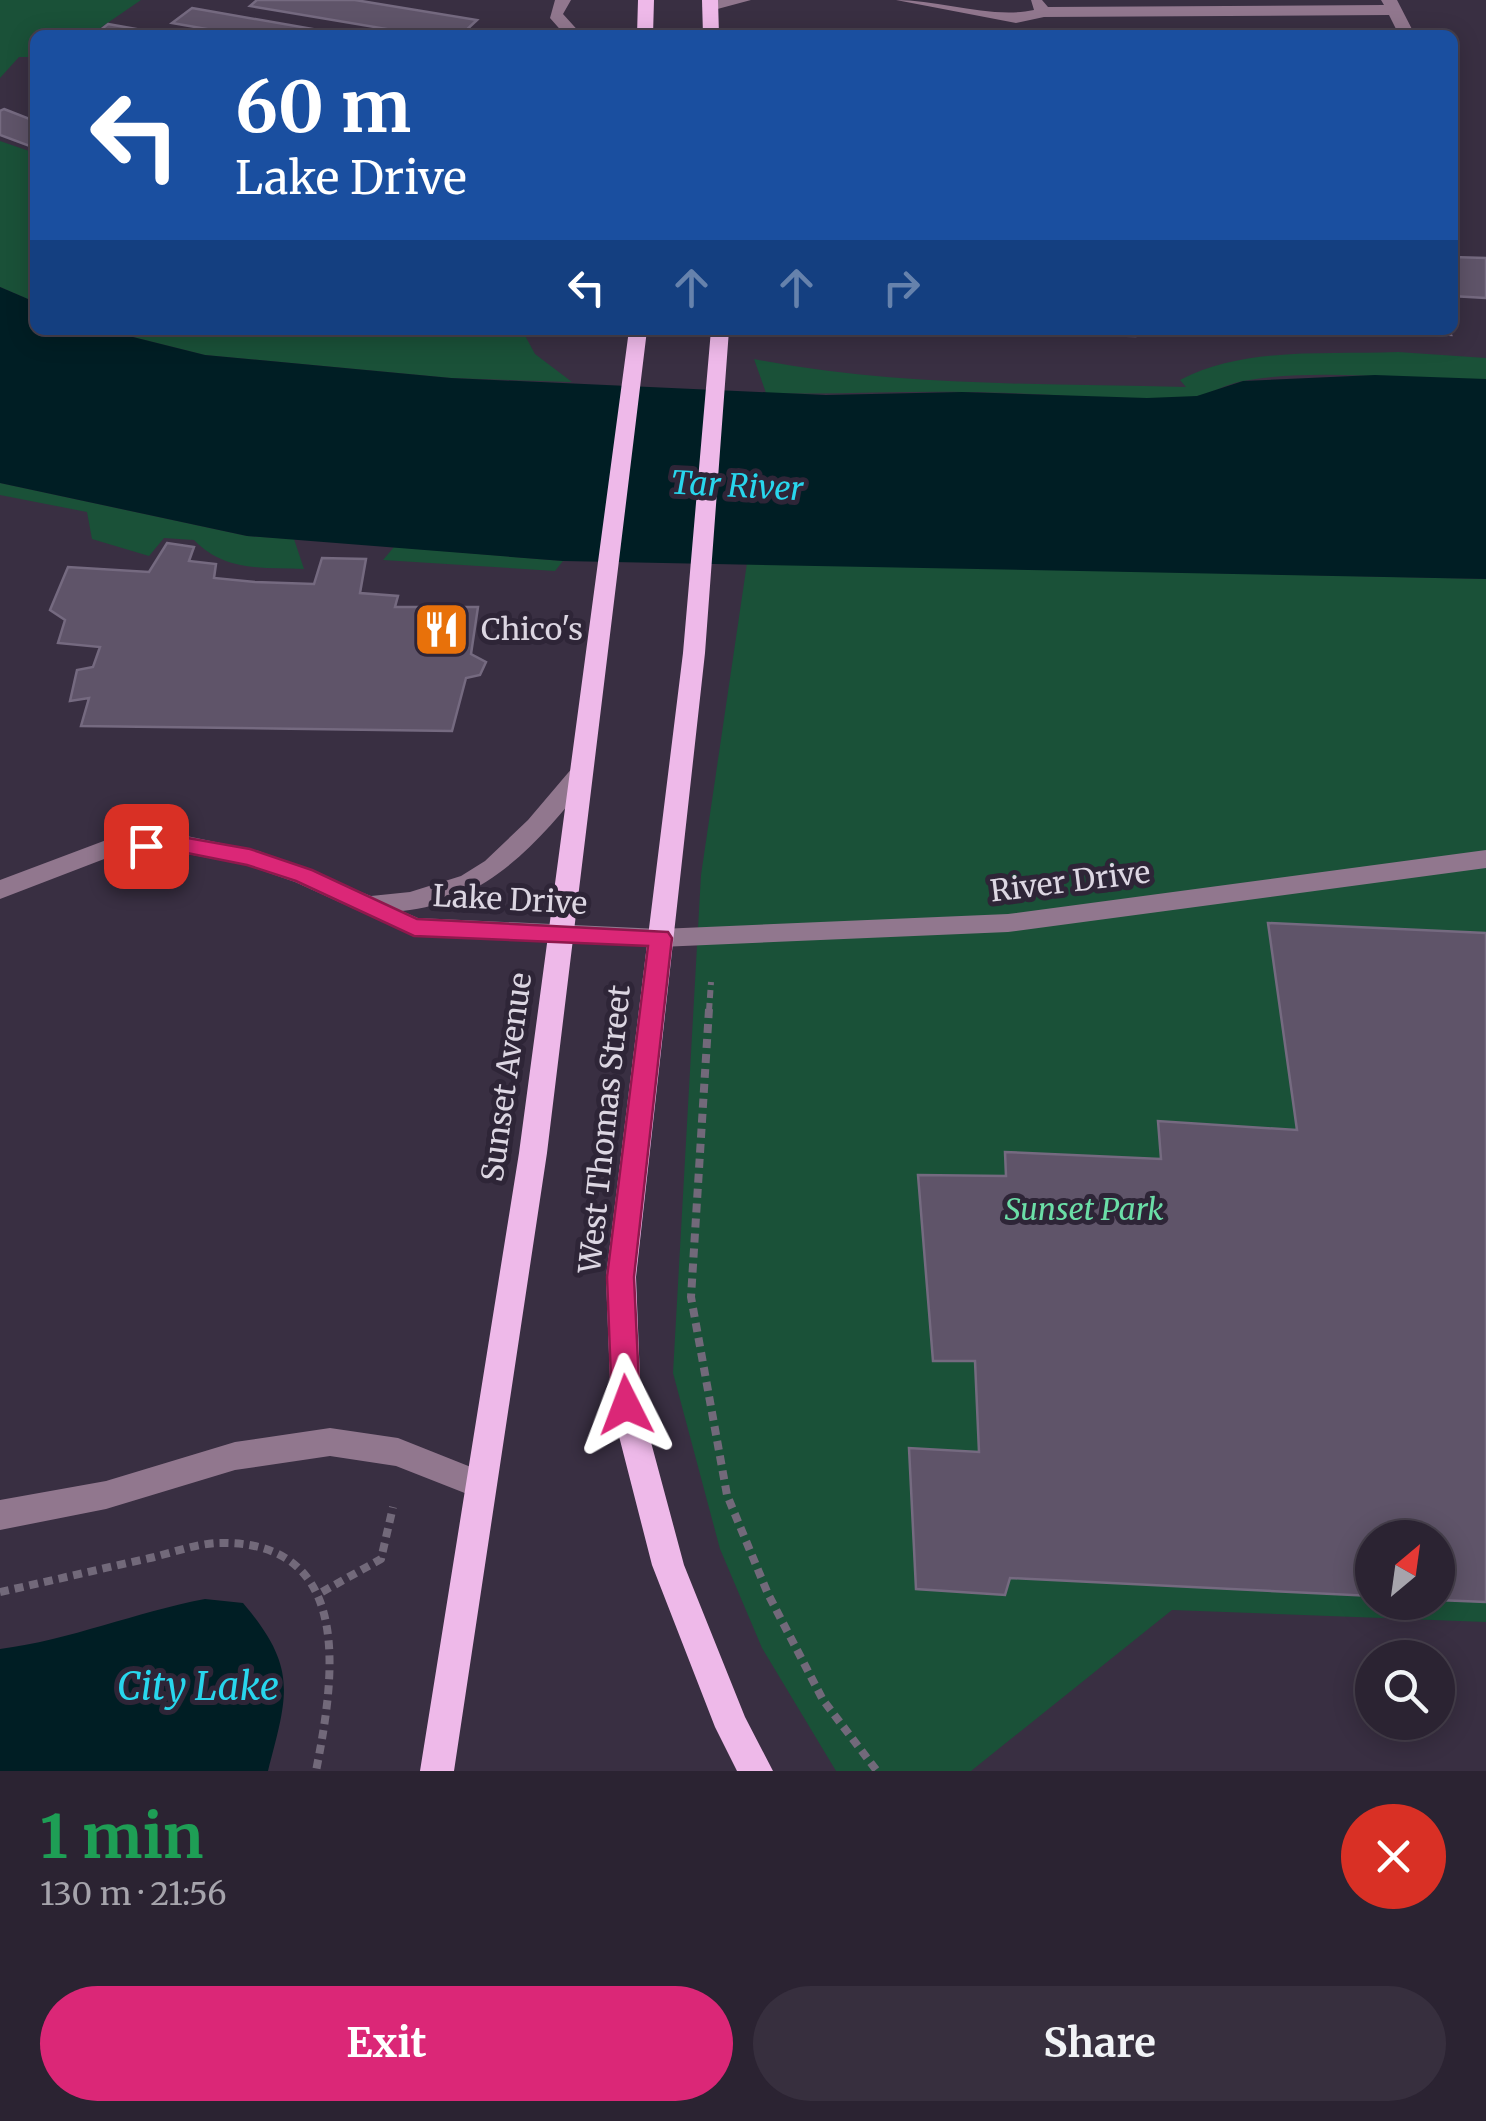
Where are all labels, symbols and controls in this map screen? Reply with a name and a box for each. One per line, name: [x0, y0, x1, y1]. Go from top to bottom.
text: 60 m: [235, 63, 411, 151]
icon: left: [70, 70, 200, 200]
text: Lake Drive: [235, 150, 467, 206]
icon: left: [559, 260, 614, 315]
icon: ahead: [664, 260, 719, 315]
icon: ahead: [769, 260, 824, 315]
icon: right: [874, 260, 929, 315]
water label: Tar River: [670, 463, 805, 509]
restaurant icon: Chico's: [412, 599, 472, 659]
place label: Chico's: [481, 610, 583, 648]
pin: [104, 804, 189, 889]
icon: arrive: [119, 819, 174, 874]
street label: River Drive: [988, 852, 1152, 910]
street label: Lake Drive: [432, 876, 588, 922]
street label: Sunset Avenue: [473, 970, 539, 1184]
street label: West Thomas Street: [570, 983, 638, 1276]
park label: Sunset Park: [1004, 1190, 1164, 1228]
position arrow: [574, 1353, 678, 1457]
north arrow: [1355, 1520, 1455, 1620]
map controls: [1355, 1520, 1455, 1740]
button: search: [1355, 1640, 1455, 1740]
water label: City Lake: [117, 1663, 279, 1710]
text: 1 min: [40, 1799, 203, 1874]
button: close: [1341, 1804, 1446, 1909]
text: 130 m · 21:56: [40, 1874, 227, 1914]
button: Exit: [40, 1986, 733, 2101]
button: Share: [753, 1986, 1446, 2101]

